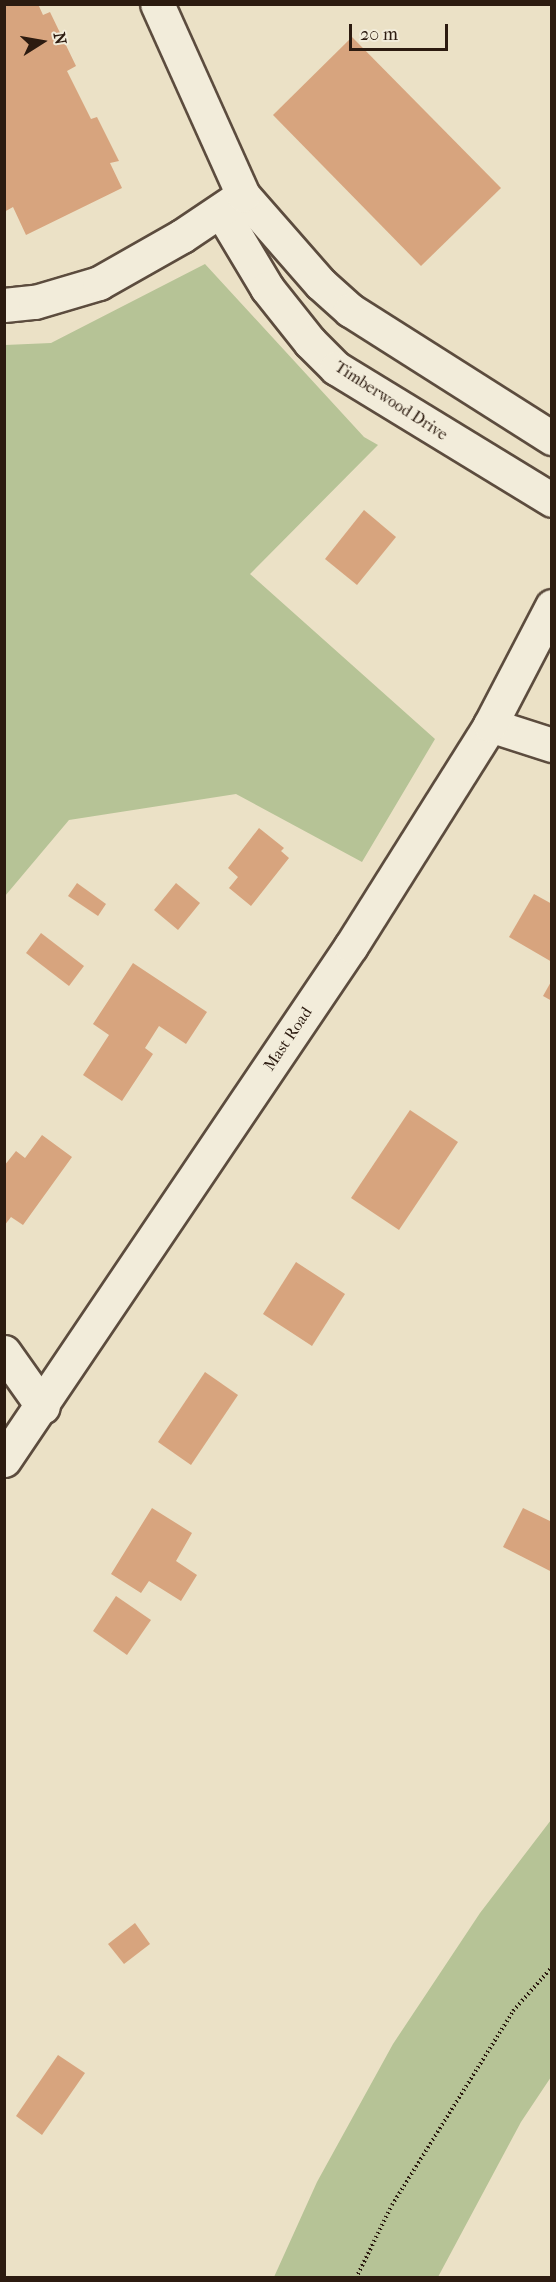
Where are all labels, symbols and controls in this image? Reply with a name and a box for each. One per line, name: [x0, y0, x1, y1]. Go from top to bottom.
north arrow: [12, 12, 72, 72]
scale bar: [352, 12, 451, 50]
text: 20 m: [360, 24, 398, 45]
text: N: [50, 31, 71, 46]
street label: Timberwood Drive: [331, 357, 451, 445]
street label: Mast Road: [260, 1003, 316, 1075]

